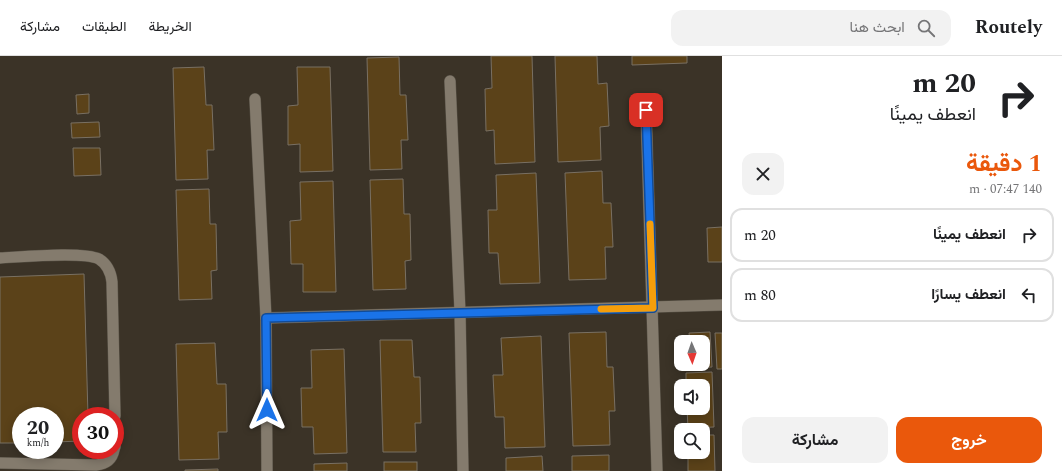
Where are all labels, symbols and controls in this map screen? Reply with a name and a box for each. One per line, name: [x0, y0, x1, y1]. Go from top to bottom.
search box: [671, 10, 951, 46]
text: Routely: [975, 13, 1042, 42]
text: مشاركة: [20, 16, 60, 37]
text: الطبقات: [82, 16, 126, 37]
text: الخريطة: [148, 16, 192, 37]
text: ابحث هنا: [850, 16, 905, 39]
icon: search: [915, 17, 937, 39]
text: 20 m: [912, 62, 976, 105]
icon: right: [990, 72, 1042, 124]
pin: [629, 93, 663, 127]
icon: arrive: [635, 99, 657, 121]
text: انعطف يمينًا: [890, 101, 976, 128]
text: 1 دقيقة: [966, 146, 1042, 182]
button: close: [742, 153, 784, 195]
text: 140 m · 07:47: [969, 179, 1042, 199]
text: انعطف يمينًا: [933, 223, 1006, 246]
text: 20 m: [744, 224, 776, 247]
icon: right: [1018, 224, 1040, 246]
text: انعطف يسارًا: [931, 283, 1006, 306]
text: 80 m: [744, 284, 776, 307]
icon: left: [1018, 284, 1040, 306]
north arrow: [674, 335, 710, 371]
map controls: [674, 335, 710, 459]
button: sound: [674, 379, 710, 415]
position arrow: [246, 389, 288, 431]
speed limit sign: 30: [72, 407, 124, 459]
text: 20: [27, 413, 49, 443]
button: مشاركة: [742, 417, 888, 463]
button: خروج: [896, 417, 1042, 463]
button: search: [674, 423, 710, 459]
text: km/h: [27, 435, 49, 451]

